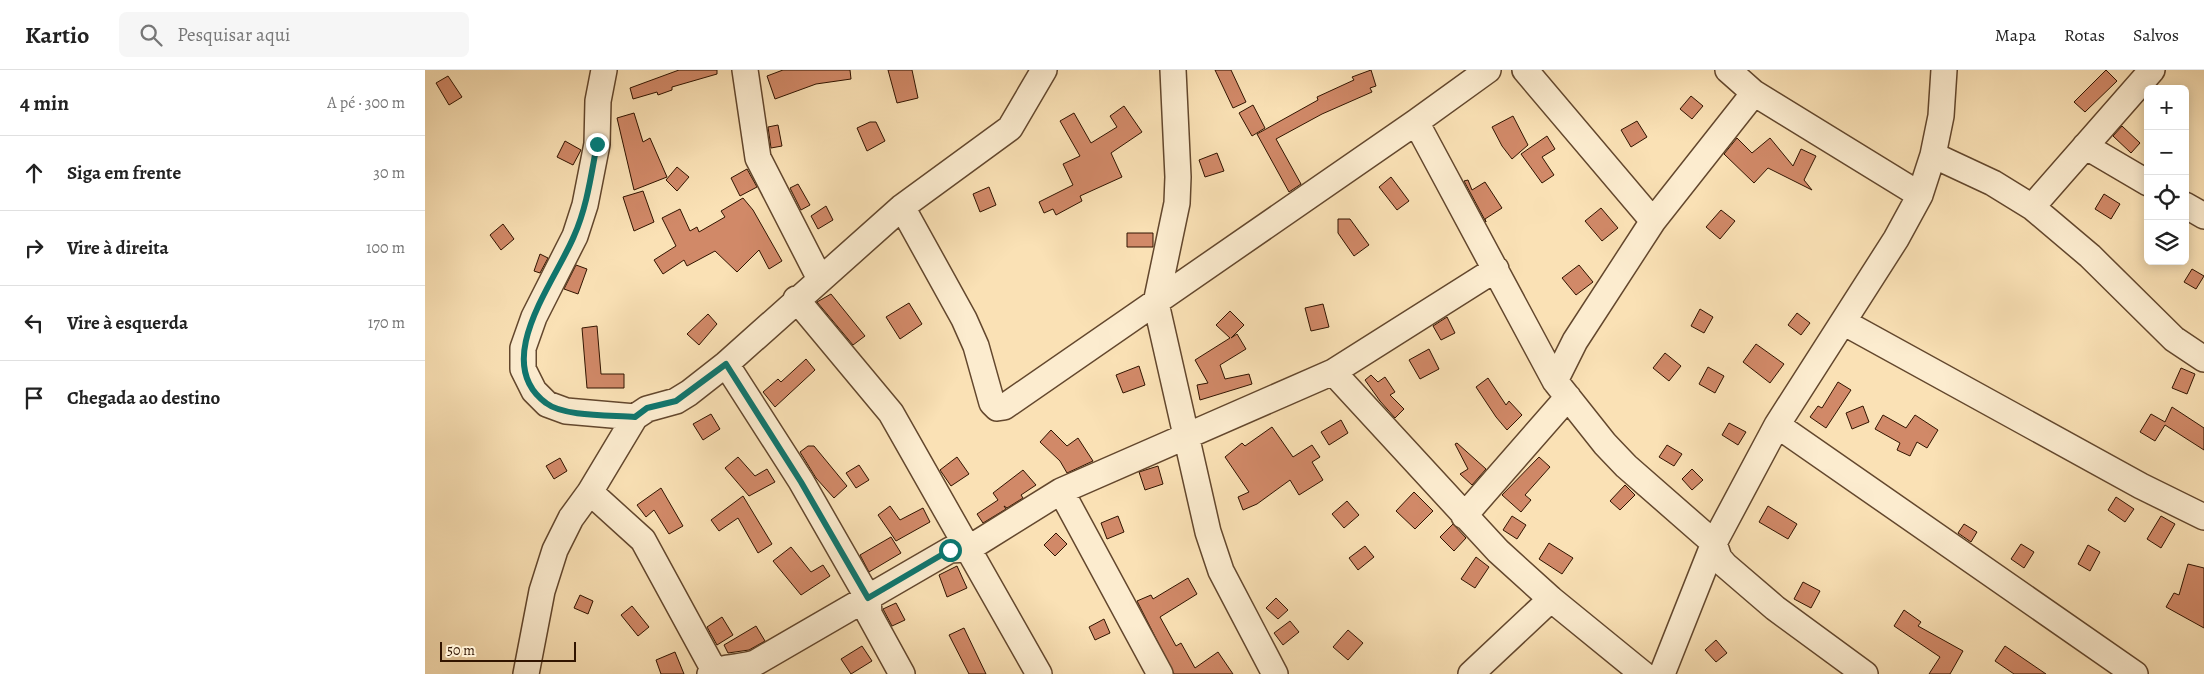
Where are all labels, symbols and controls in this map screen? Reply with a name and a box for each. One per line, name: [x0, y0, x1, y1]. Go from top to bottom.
search box: [119, 12, 469, 57]
text: Kartio: [25, 19, 89, 51]
icon: search: [137, 21, 165, 49]
text: Pesquisar aqui: [177, 22, 290, 48]
text: Mapa: [1995, 23, 2036, 47]
text: Rotas: [2064, 23, 2105, 47]
text: Salvos: [2133, 23, 2179, 47]
map controls: [2144, 85, 2189, 265]
button: +: [2144, 85, 2189, 130]
text: 4 min: [20, 89, 69, 117]
text: A pé · 300 m: [327, 92, 405, 114]
button: −: [2144, 130, 2189, 175]
route end: [586, 133, 609, 156]
icon: ahead: [20, 159, 48, 187]
text: Siga em frente: [67, 160, 181, 186]
text: 30 m: [373, 162, 405, 184]
button: locate: [2144, 175, 2189, 220]
button: layers: [2144, 220, 2189, 265]
icon: right: [20, 234, 48, 262]
text: Vire à direita: [67, 235, 169, 261]
text: 100 m: [366, 237, 405, 259]
icon: left: [20, 309, 48, 337]
text: Vire à esquerda: [67, 310, 188, 336]
text: 170 m: [368, 312, 405, 334]
icon: arrive: [20, 384, 48, 412]
text: Chegada ao destino: [67, 385, 220, 411]
route start: [939, 539, 962, 562]
scale bar: [440, 639, 576, 662]
text: 50 m: [447, 641, 475, 660]

